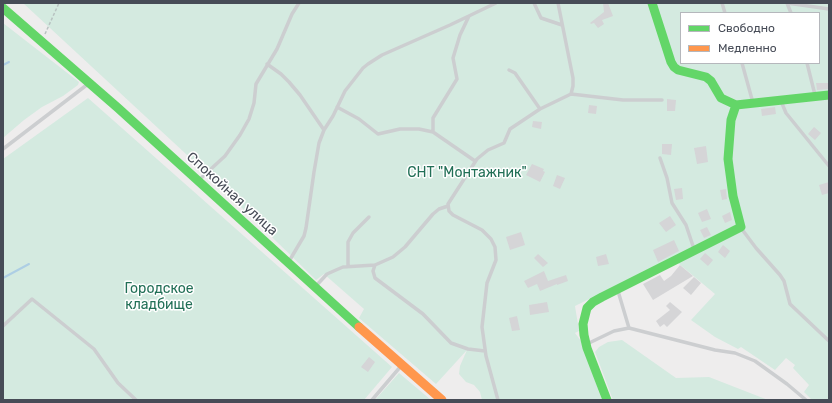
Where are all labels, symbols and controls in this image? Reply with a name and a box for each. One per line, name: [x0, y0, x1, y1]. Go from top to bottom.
legend: [680, 12, 820, 64]
text: Свободно: [718, 21, 775, 35]
text: Медленно: [718, 41, 777, 55]
street label: Спокойная улица: [183, 149, 281, 239]
park label: СНТ "Монтажник": [407, 165, 527, 181]
park label: Городское кладбище: [124, 281, 194, 314]

